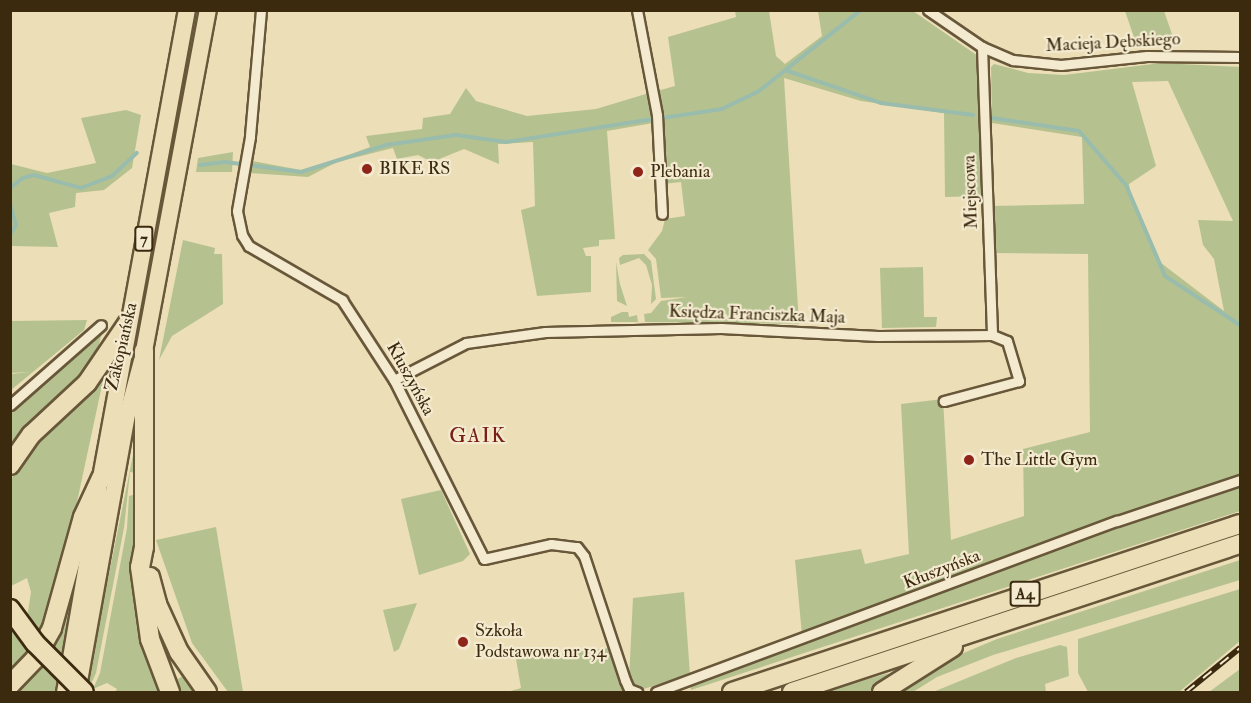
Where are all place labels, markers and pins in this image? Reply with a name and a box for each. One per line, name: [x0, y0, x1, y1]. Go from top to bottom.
place label: BIKE RS: [379, 158, 450, 180]
place label: Plebania: [650, 161, 710, 183]
marker: BIKE RS: [360, 162, 374, 176]
marker: Plebania: [631, 165, 645, 179]
place label: The Little Gym: [981, 449, 1097, 471]
marker: The Little Gym: [962, 453, 976, 467]
place label: Szkoła Podstawowa nr 134: [475, 621, 606, 664]
marker: Szkoła Podstawowa nr 134: [456, 635, 470, 649]

